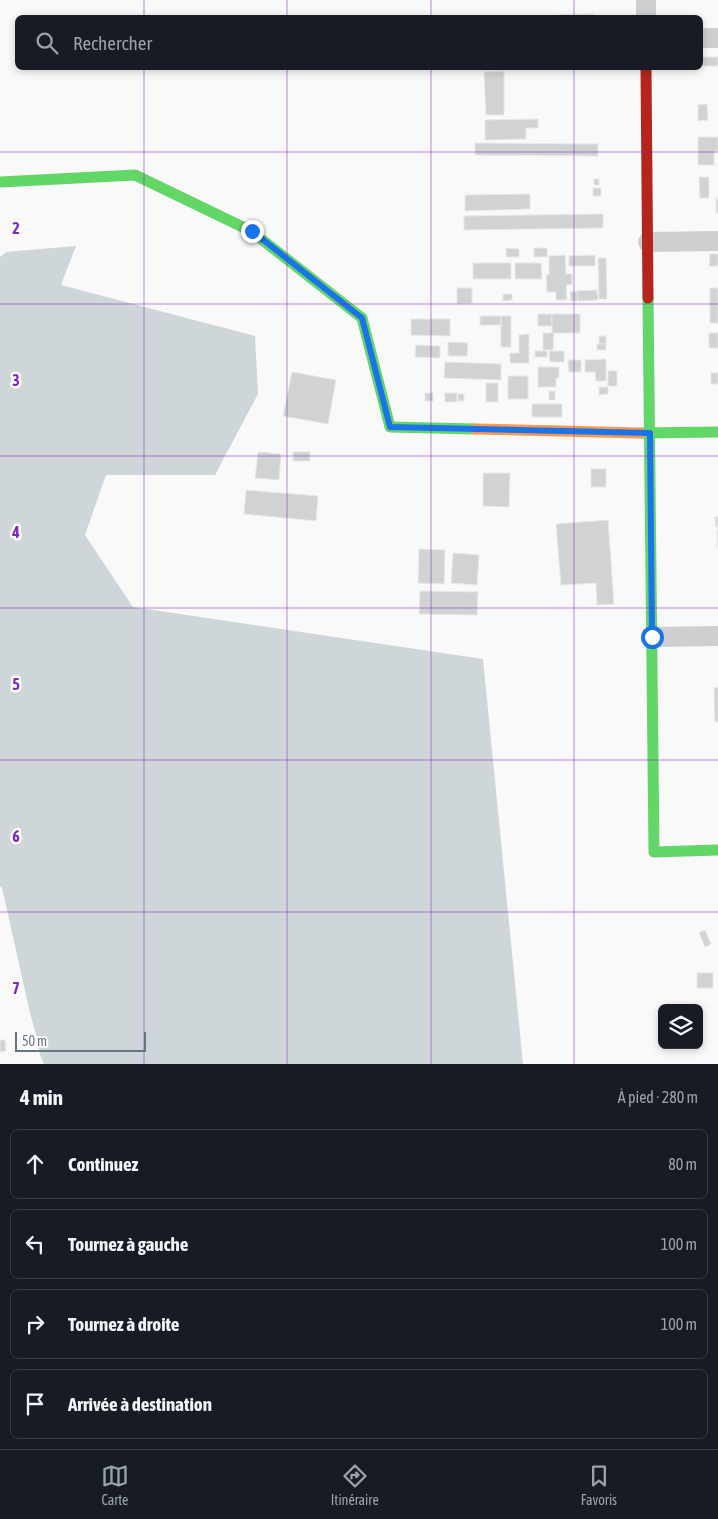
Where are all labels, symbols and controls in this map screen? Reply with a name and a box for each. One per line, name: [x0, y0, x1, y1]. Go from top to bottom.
search box: [15, 15, 703, 70]
icon: search: [33, 29, 61, 57]
text: Rechercher: [73, 32, 152, 54]
text: 2: [12, 219, 20, 237]
route end: [241, 220, 264, 243]
text: 3: [12, 371, 20, 389]
text: 4: [11, 523, 20, 541]
route start: [641, 626, 664, 649]
text: 5: [12, 675, 20, 693]
text: 6: [12, 827, 20, 845]
text: 7: [12, 979, 20, 997]
map controls: [658, 1004, 703, 1049]
button: layers: [658, 1004, 703, 1049]
scale bar: [15, 1029, 146, 1052]
text: 50 m: [22, 1033, 47, 1049]
text: 4 min: [20, 1085, 63, 1109]
text: À pied · 280 m: [618, 1088, 698, 1106]
icon: ahead: [21, 1150, 49, 1178]
text: Continuez: [68, 1153, 138, 1175]
text: 80 m: [668, 1155, 697, 1173]
icon: left: [21, 1230, 49, 1258]
text: Tournez à gauche: [68, 1233, 188, 1255]
text: 100 m: [661, 1235, 697, 1253]
icon: right: [21, 1310, 49, 1338]
text: Tournez à droite: [68, 1313, 179, 1335]
text: 100 m: [661, 1315, 697, 1333]
icon: arrive: [21, 1390, 49, 1418]
text: Arrivée à destination: [68, 1393, 212, 1415]
tab: Carte: [101, 1462, 129, 1508]
tab: Itinéraire: [331, 1462, 379, 1508]
tab: Favoris: [581, 1462, 617, 1508]

